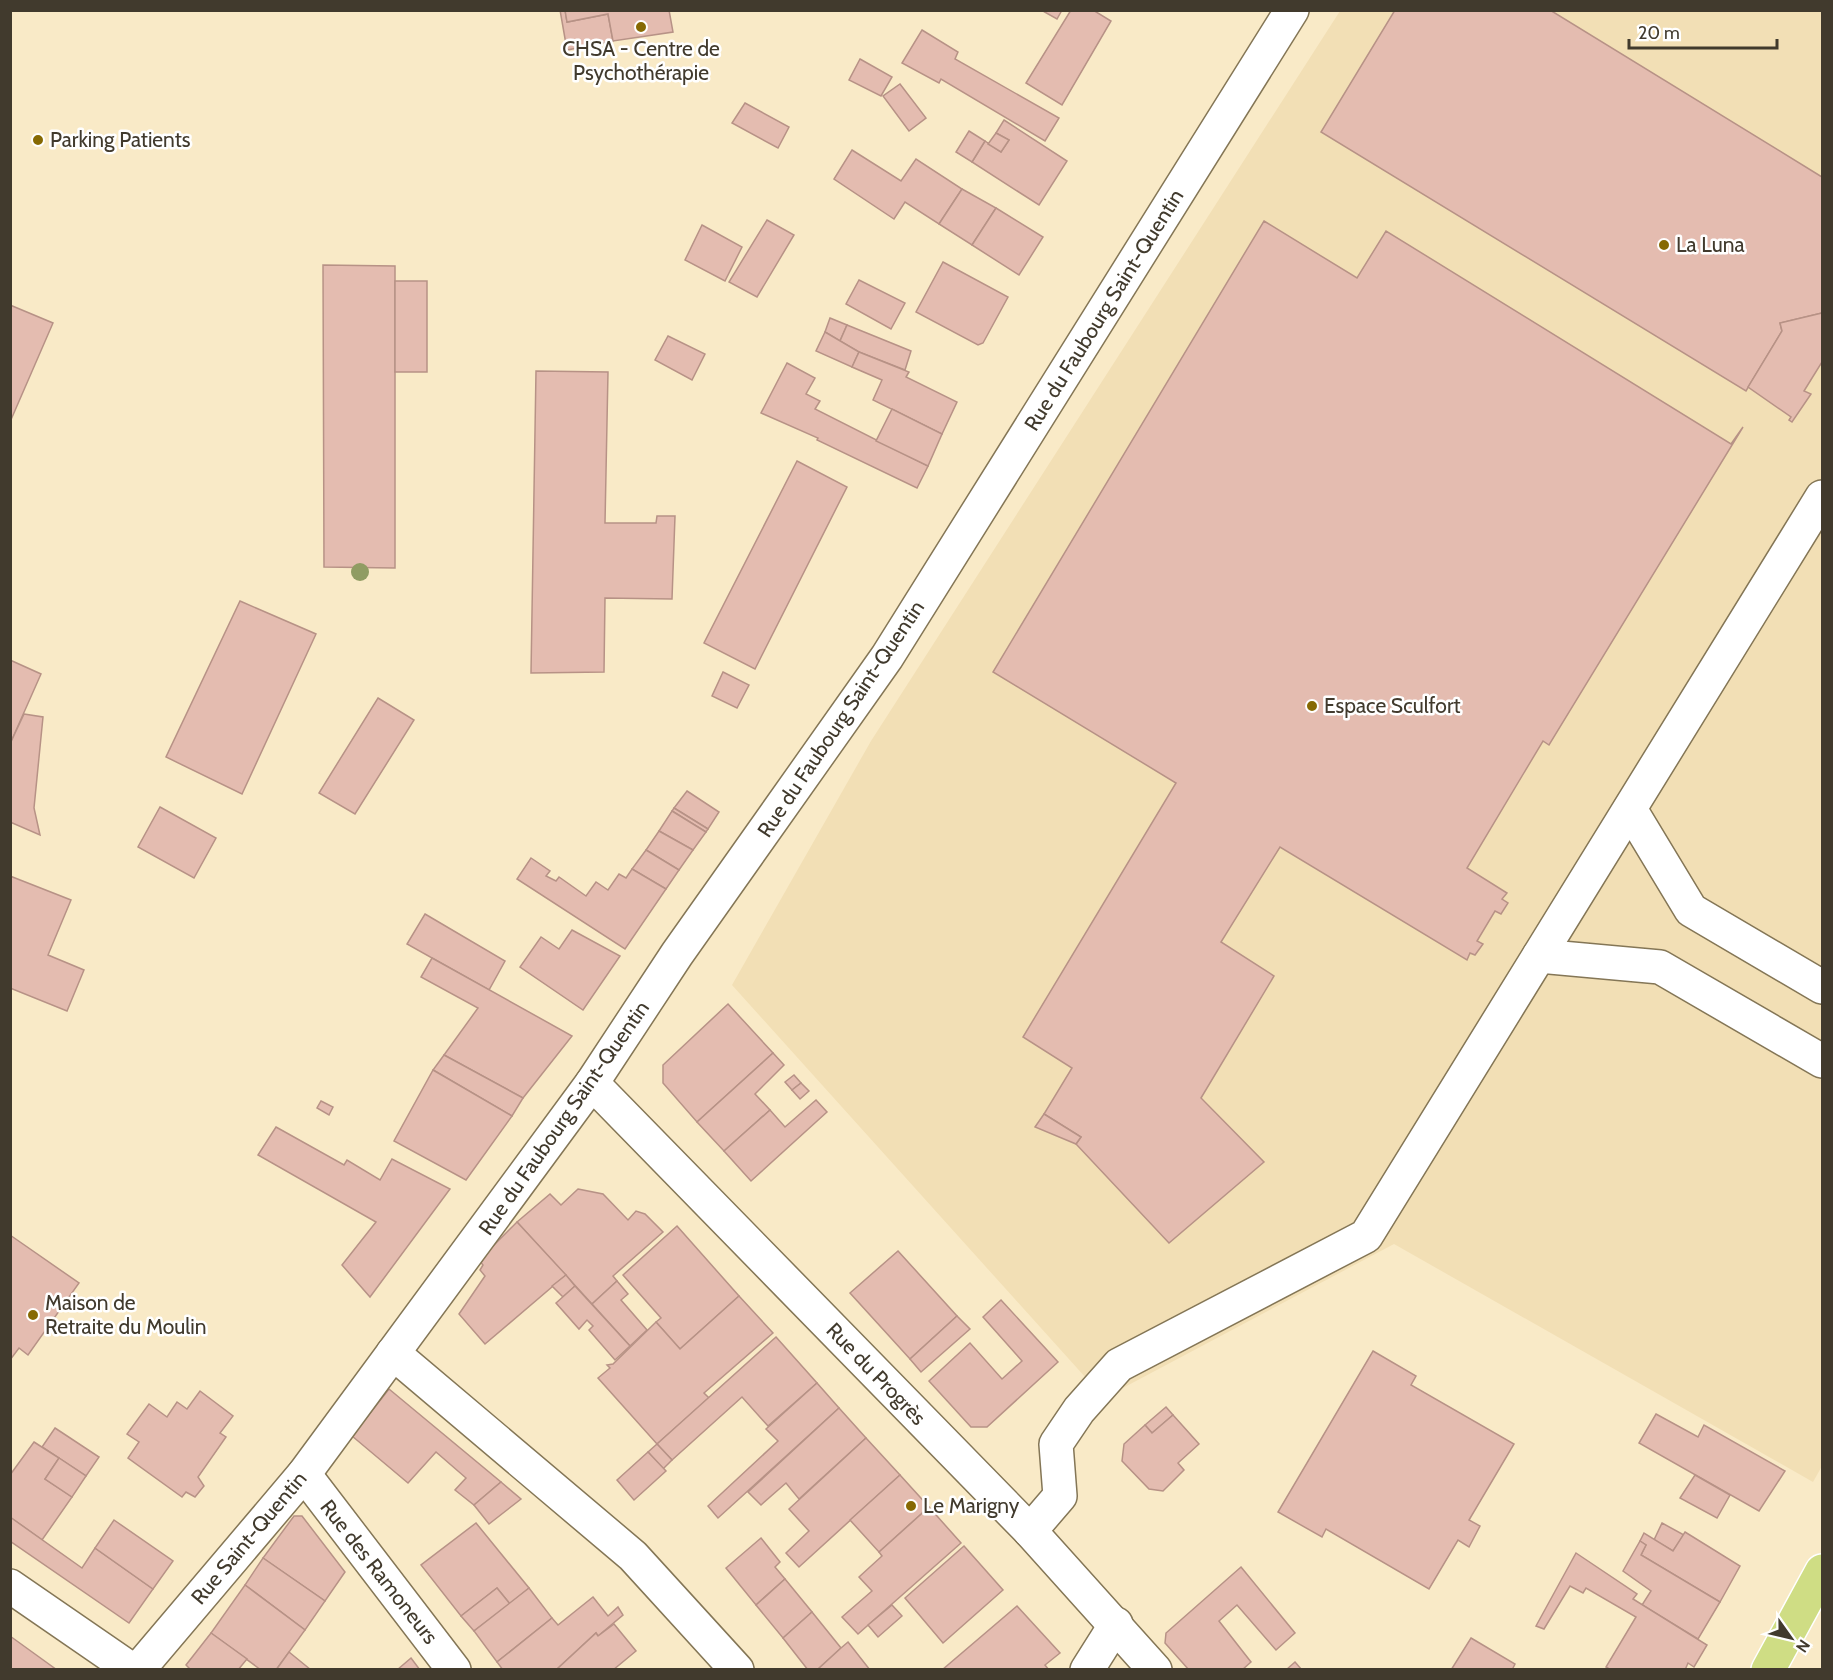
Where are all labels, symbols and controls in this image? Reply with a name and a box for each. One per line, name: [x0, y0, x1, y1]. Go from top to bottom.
scale bar: [1629, 12, 1778, 50]
marker: CHSA - Centre de Psychothérapie: [634, 20, 648, 34]
text: 20 m: [1638, 22, 1680, 44]
place label: CHSA - Centre de Psychothérapie: [562, 36, 720, 85]
place label: Parking Patients: [50, 127, 191, 152]
marker: Parking Patients: [31, 133, 45, 147]
street label: Rue du Faubourg Saint-Quentin: [1019, 184, 1188, 435]
place label: La Luna: [1676, 232, 1745, 257]
marker: La Luna: [1657, 238, 1671, 252]
street label: Rue du Faubourg Saint-Quentin: [752, 596, 929, 842]
place label: Espace Sculfort: [1324, 693, 1461, 718]
marker: Espace Sculfort: [1305, 699, 1319, 713]
street label: Rue du Faubourg Saint-Quentin: [473, 996, 654, 1240]
place label: Maison de Retraite du Moulin: [45, 1290, 206, 1339]
marker: Maison de Retraite du Moulin: [26, 1308, 40, 1322]
street label: Rue du Progrès: [821, 1317, 932, 1430]
street label: Rue Saint-Quentin: [186, 1466, 312, 1609]
place label: Le Marigny: [923, 1493, 1020, 1518]
street label: Rue des Ramoneurs: [315, 1495, 444, 1649]
marker: Le Marigny: [904, 1499, 918, 1513]
north arrow: [1761, 1608, 1821, 1668]
text: N: [1792, 1636, 1814, 1656]

